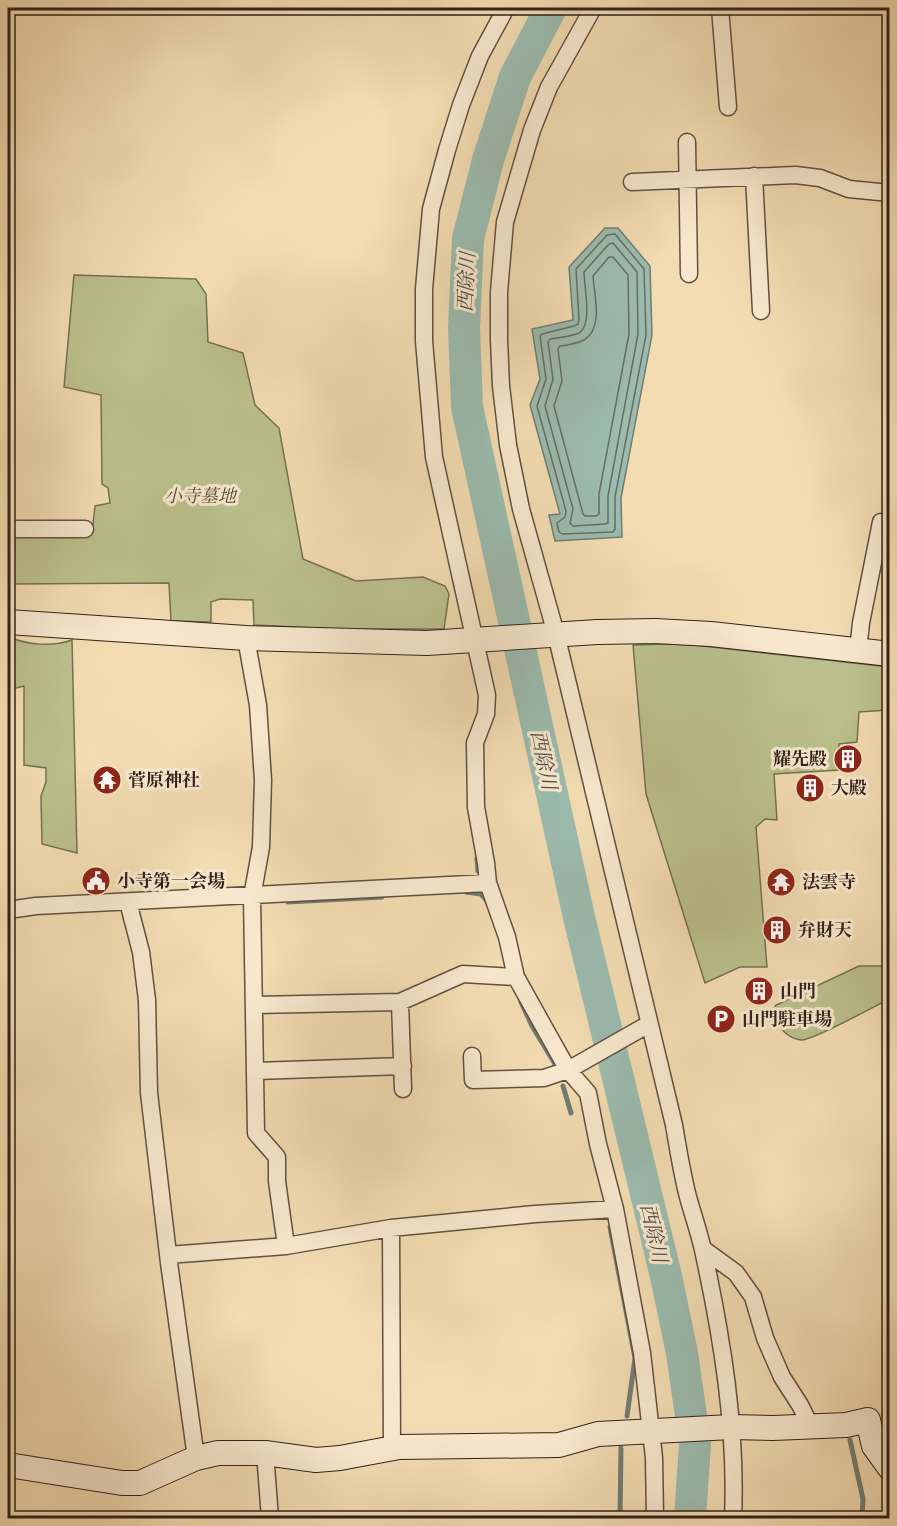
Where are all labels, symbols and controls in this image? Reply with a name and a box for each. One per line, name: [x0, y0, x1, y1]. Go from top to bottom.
water label: 西除川: [453, 249, 482, 313]
park label: 小寺墓地: [164, 486, 238, 509]
water label: 西除川: [524, 728, 561, 794]
building icon: 耀先殿: [832, 743, 864, 775]
place label: 耀先殿: [773, 749, 827, 772]
temple icon: 菅原神社: [91, 764, 123, 796]
place label: 菅原神社: [128, 770, 200, 793]
building icon: 大殿: [794, 772, 826, 804]
place label: 大殿: [831, 778, 867, 801]
public building icon: 小寺第一会場: [80, 865, 112, 897]
temple icon: 法雲寺: [765, 866, 797, 898]
place label: 小寺第一会場: [117, 871, 225, 894]
place label: 法雲寺: [802, 872, 856, 895]
building icon: 弁財天: [761, 914, 793, 946]
place label: 弁財天: [798, 920, 852, 943]
building icon: 山門: [743, 975, 775, 1007]
place label: 山門: [780, 981, 816, 1004]
parking icon: 山門駐車場: [705, 1003, 737, 1035]
place label: 山門駐車場: [742, 1009, 832, 1032]
water label: 西除川: [634, 1201, 672, 1267]

